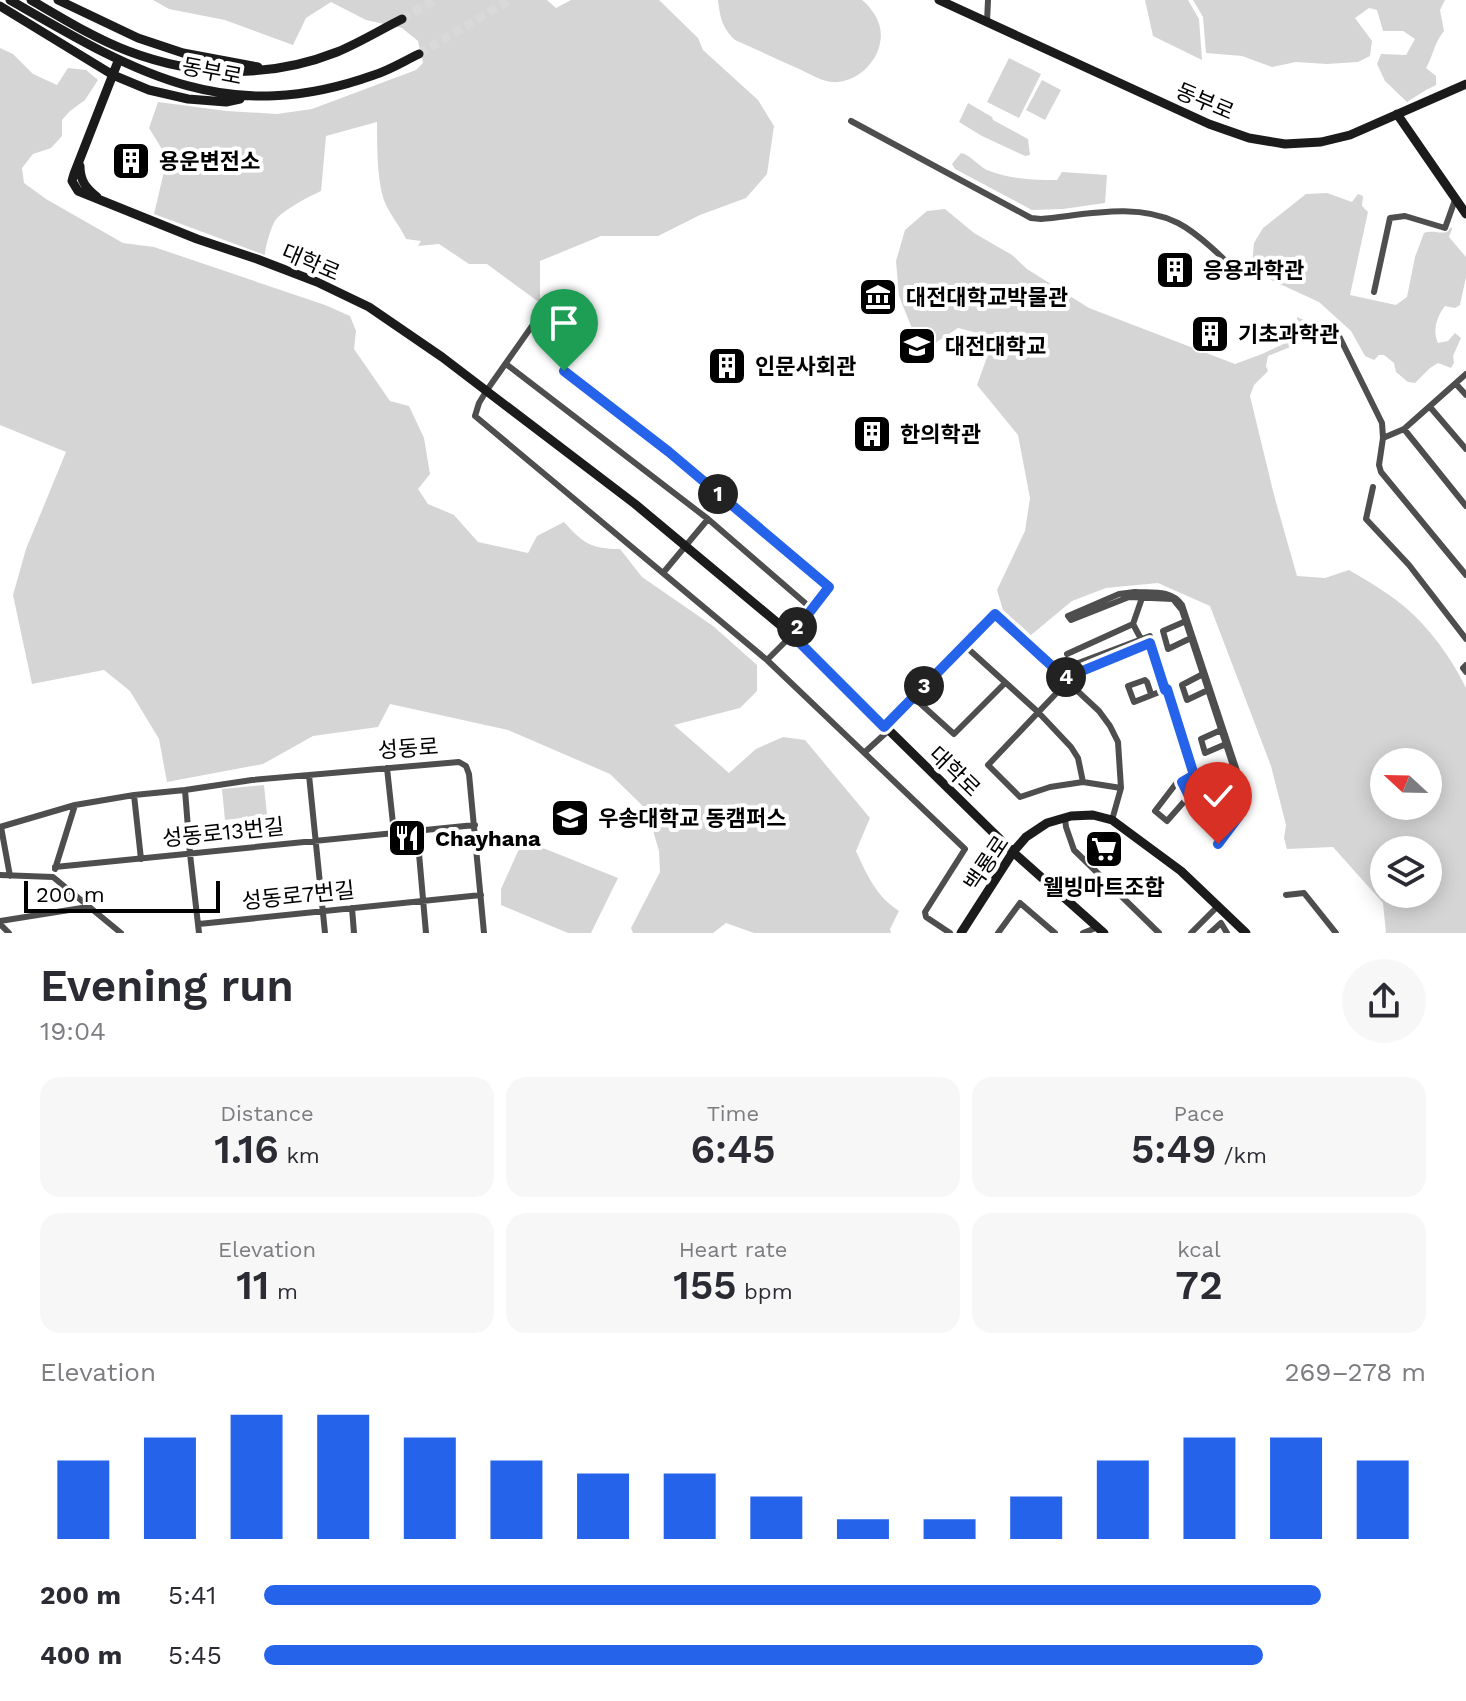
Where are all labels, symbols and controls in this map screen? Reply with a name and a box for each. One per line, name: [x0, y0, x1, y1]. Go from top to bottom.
street label: 동부로: [180, 53, 244, 90]
street label: 동부로: [1172, 78, 1238, 125]
building icon: 용운변전소: [110, 140, 152, 182]
place label: 용운변전소: [159, 149, 260, 174]
street label: 대학로: [278, 239, 344, 286]
building icon: 응용과학관: [1154, 249, 1196, 291]
place label: 응용과학관: [1203, 258, 1304, 283]
museum icon: 대전대학교박물관: [857, 276, 899, 318]
place label: 대전대학교박물관: [906, 285, 1068, 310]
pin: [530, 289, 598, 371]
icon: arrive: [542, 301, 586, 345]
building icon: 기초과학관: [1189, 313, 1231, 355]
place label: 기초과학관: [1238, 322, 1339, 347]
school or university icon: 대전대학교: [896, 325, 938, 367]
place label: 대전대학교: [945, 334, 1046, 359]
building icon: 인문사회관: [706, 345, 748, 387]
place label: 인문사회관: [755, 354, 856, 379]
building icon: 한의학관: [851, 413, 893, 455]
place label: 한의학관: [900, 422, 981, 447]
pin: 1: [698, 474, 738, 514]
text: 1: [713, 481, 723, 506]
pin: 2: [777, 607, 817, 647]
text: 2: [790, 614, 804, 639]
pin: 4: [1046, 657, 1086, 697]
text: 4: [1059, 664, 1073, 689]
pin: 3: [904, 666, 944, 706]
text: 3: [917, 673, 931, 698]
street label: 성동로: [377, 734, 439, 763]
street label: 대학로: [924, 741, 985, 801]
north arrow: [1370, 748, 1442, 820]
map controls: [1370, 748, 1442, 908]
pin: [1184, 762, 1252, 844]
icon: check: [1196, 774, 1240, 818]
school or university icon: 우송대학교 동캠퍼스: [549, 797, 591, 839]
place label: 우송대학교 동캠퍼스: [598, 806, 786, 831]
street label: 성동로13번길: [161, 814, 285, 851]
restaurant icon: Chayhana: [386, 817, 428, 859]
place label: Chayhana: [435, 826, 541, 851]
supermarket icon: 웰빙마트조합: [1083, 828, 1125, 870]
street label: 백룡로: [959, 831, 1014, 895]
button: layers: [1370, 836, 1442, 908]
place label: 웰빙마트조합: [1043, 875, 1165, 900]
scale bar: [24, 877, 220, 913]
street label: 성동로7번길: [240, 877, 356, 914]
text: 200 m: [36, 882, 105, 907]
button: share: [1342, 959, 1426, 1043]
text: Evening run: [40, 960, 294, 1012]
text: 19:04: [40, 1016, 106, 1046]
text: Distance: [220, 1101, 314, 1126]
text: Time: [707, 1101, 759, 1126]
text: Pace: [1174, 1101, 1224, 1126]
text: 1.16: [214, 1126, 279, 1173]
text: 6:45: [690, 1126, 776, 1173]
text: 5:49: [1131, 1126, 1216, 1173]
text: km: [279, 1143, 320, 1168]
text: /km: [1216, 1143, 1267, 1168]
text: Elevation: [218, 1237, 316, 1262]
text: Heart rate: [679, 1237, 787, 1262]
text: kcal: [1177, 1237, 1221, 1262]
text: 11: [236, 1262, 269, 1309]
text: 155: [673, 1262, 737, 1309]
text: 72: [1175, 1262, 1223, 1309]
text: m: [269, 1279, 298, 1304]
text: bpm: [737, 1279, 793, 1304]
text: Elevation: [40, 1357, 156, 1387]
text: 269–278 m: [1284, 1357, 1426, 1387]
text: 200 m: [40, 1580, 121, 1610]
text: 5:41: [168, 1580, 216, 1610]
text: 400 m: [40, 1640, 122, 1670]
text: 5:45: [168, 1640, 222, 1670]

